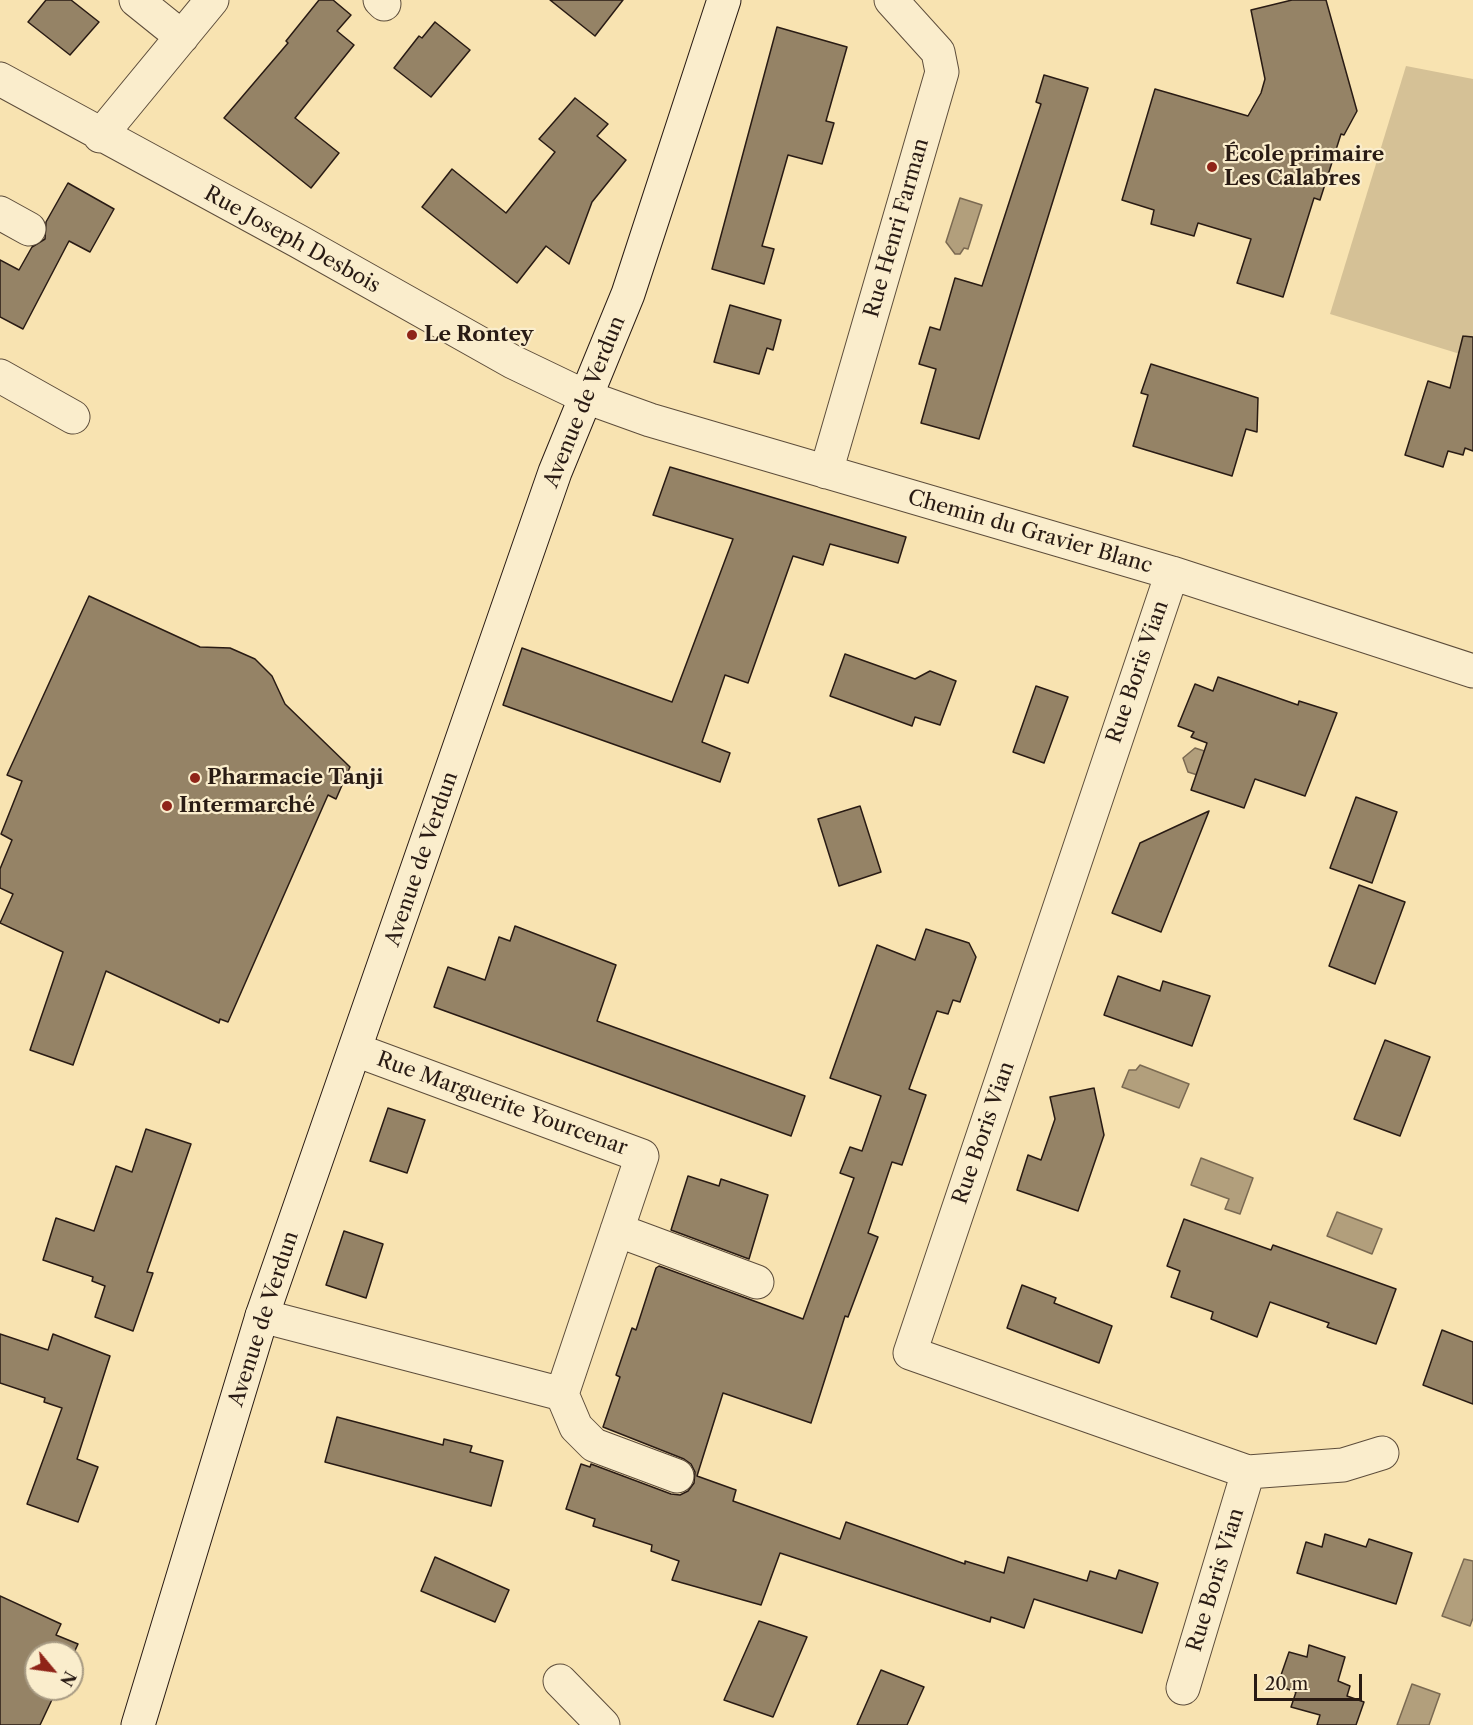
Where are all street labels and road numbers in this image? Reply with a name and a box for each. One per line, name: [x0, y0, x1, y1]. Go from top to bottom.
street label: Rue Henri Farman: [859, 135, 935, 321]
street label: Rue Joseph Desbois: [200, 181, 384, 299]
street label: Avenue de Verdun: [539, 312, 631, 492]
street label: Chemin du Gravier Blanc: [905, 485, 1155, 579]
street label: Rue Boris Vian: [1102, 597, 1174, 747]
street label: Avenue de Verdun: [380, 768, 464, 950]
street label: Rue Marguerite Yourcenar: [373, 1047, 631, 1161]
street label: Rue Boris Vian: [948, 1058, 1020, 1208]
street label: Avenue de Verdun: [224, 1228, 304, 1410]
street label: Rue Boris Vian: [1182, 1505, 1250, 1655]

